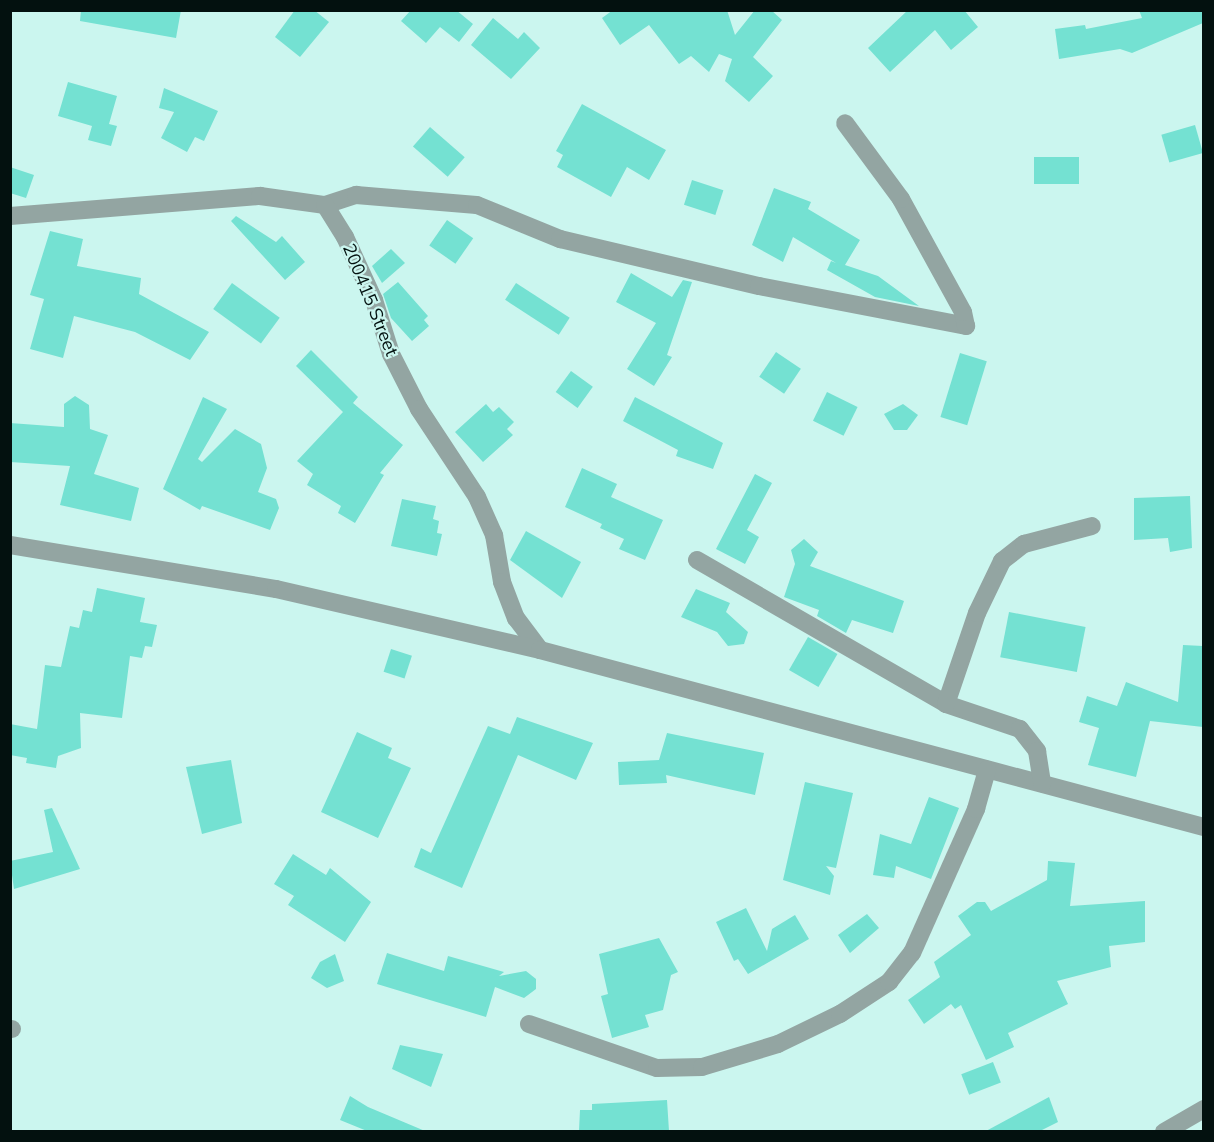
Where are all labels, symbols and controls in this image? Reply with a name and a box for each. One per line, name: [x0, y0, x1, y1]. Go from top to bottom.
street label: 200415 Street: [338, 241, 402, 359]

